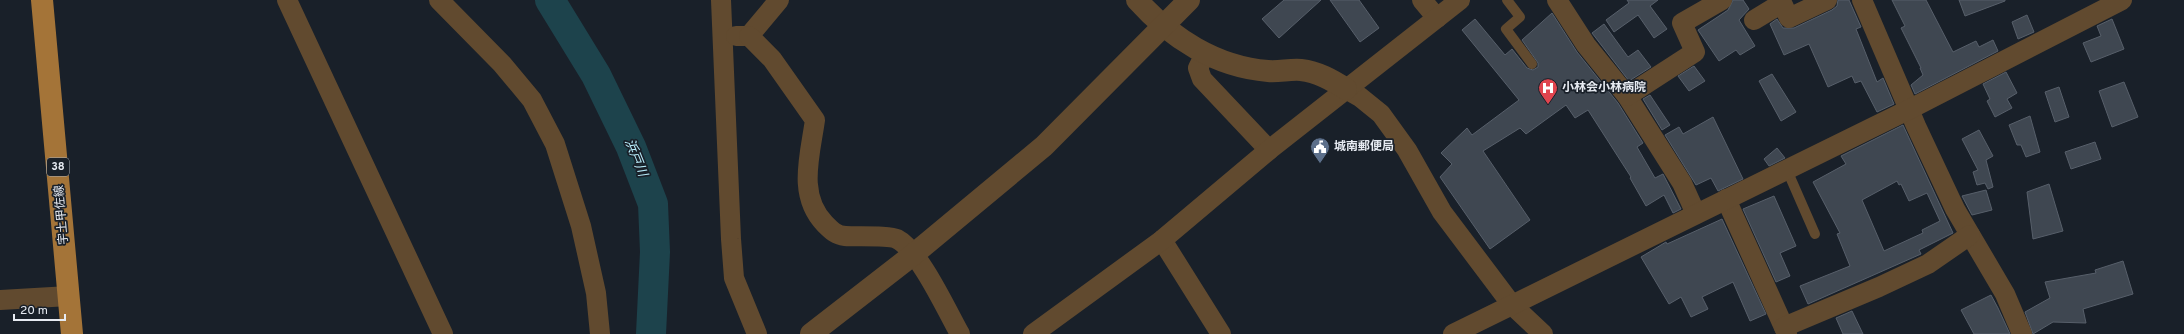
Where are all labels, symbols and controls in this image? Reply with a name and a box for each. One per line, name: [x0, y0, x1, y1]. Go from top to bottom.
hospital icon: 小林会小林病院: [1537, 77, 1559, 105]
place label: 小林会小林病院: [1562, 80, 1646, 96]
public building icon: 城南郵便局: [1309, 136, 1331, 164]
water label: 浜戸川: [620, 137, 650, 181]
place label: 城南郵便局: [1334, 139, 1394, 155]
road number: 38: [47, 158, 69, 176]
street label: 宇土甲佐線: [51, 184, 73, 246]
scale bar: [14, 296, 65, 322]
text: 20 m: [20, 303, 48, 319]

